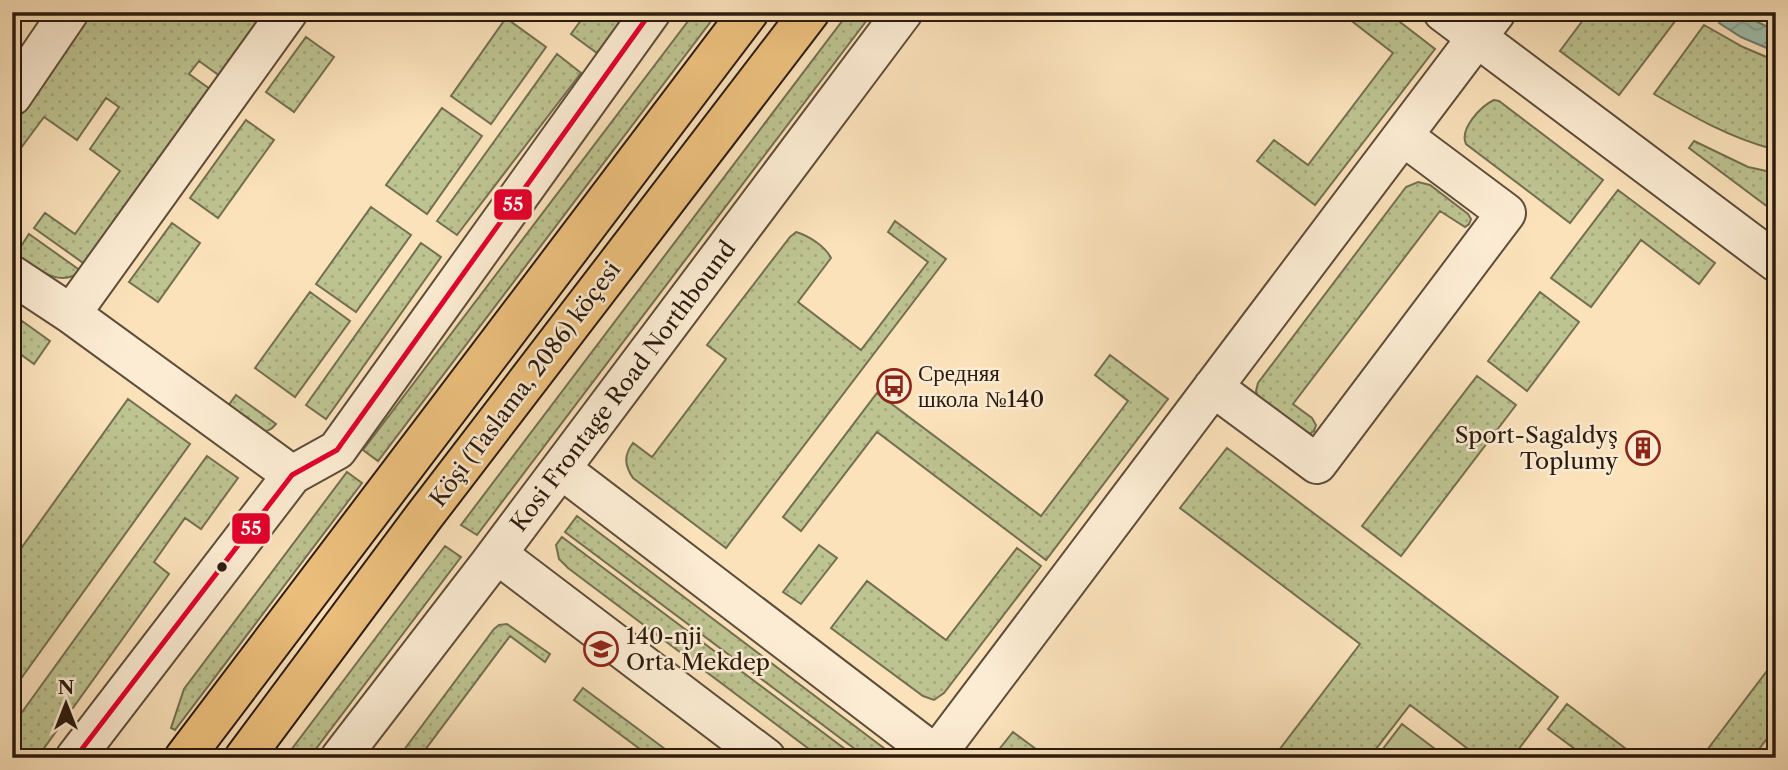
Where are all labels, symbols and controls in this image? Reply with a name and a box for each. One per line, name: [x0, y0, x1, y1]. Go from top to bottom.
line badge: 55: [493, 188, 533, 221]
text: 55: [503, 193, 523, 216]
street label: Kosi Frontage Road Northbound: [504, 235, 742, 537]
street label: Köşi (Taslama, 2086) köçesi: [424, 256, 626, 512]
place label: Средняя школа №140: [918, 359, 1044, 413]
bus stop icon: Средняя школа №140: [875, 367, 913, 405]
place label: Sport-Sagaldyş Toplumy: [1455, 421, 1618, 475]
building icon: Sport-Sagaldyş Toplumy: [1624, 429, 1662, 467]
line badge: 55: [231, 512, 271, 545]
text: 55: [241, 517, 261, 540]
unlabelled marker: [215, 560, 229, 574]
place label: 140-nji Orta Mekdep: [626, 622, 770, 676]
school or university icon: 140-nji Orta Mekdep: [582, 630, 620, 668]
north arrow: [32, 668, 102, 738]
text: N: [58, 676, 74, 699]

